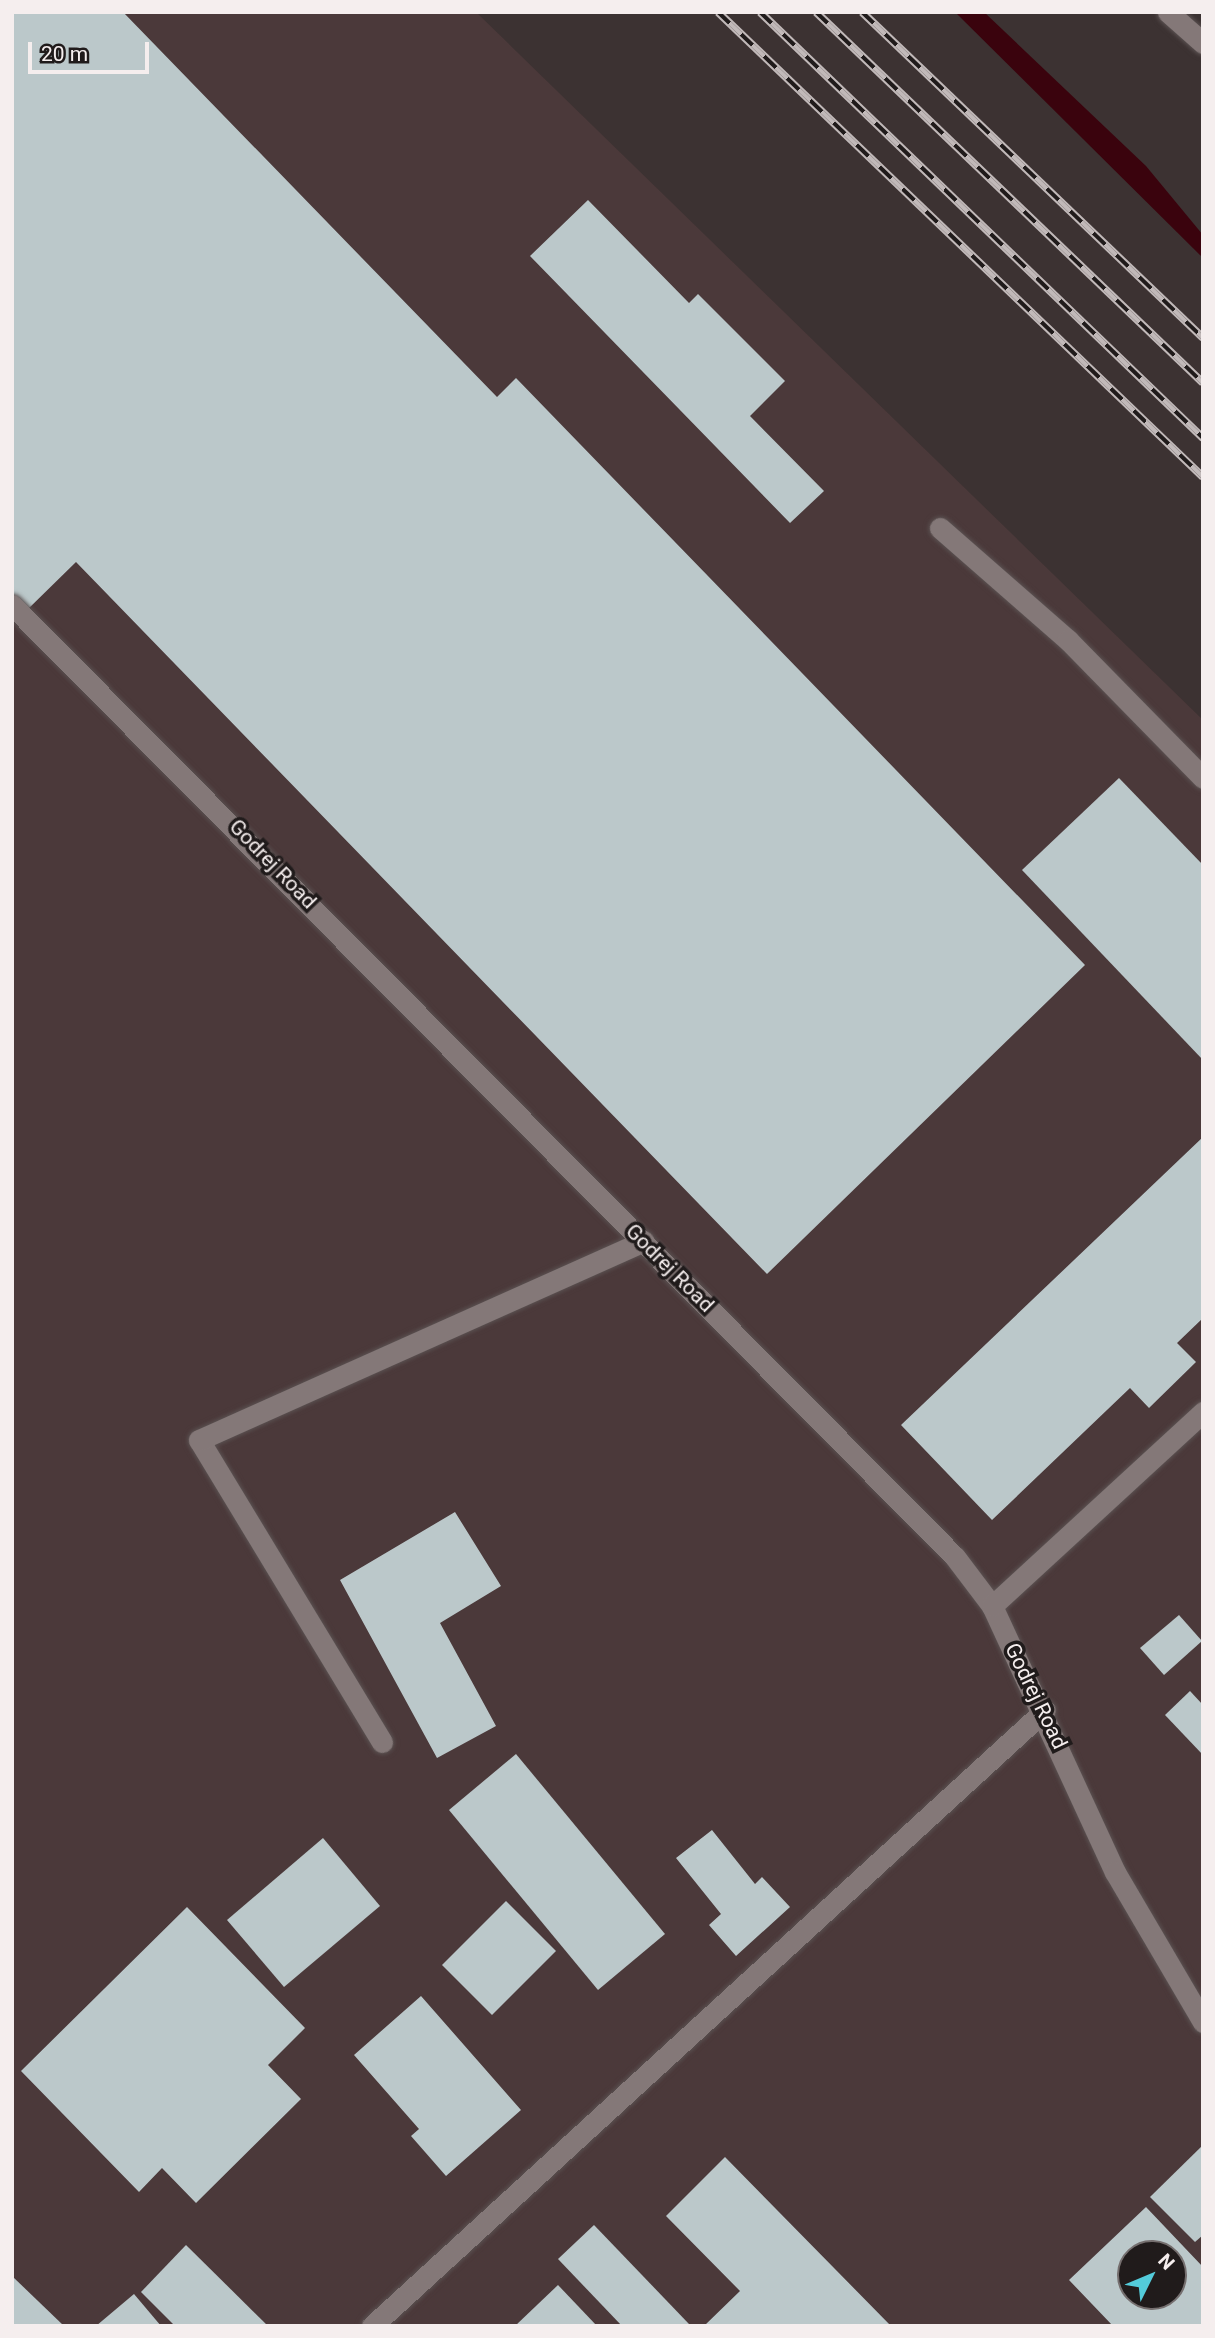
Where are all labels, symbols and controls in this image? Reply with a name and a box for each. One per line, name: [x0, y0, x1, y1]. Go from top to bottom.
scale bar: [32, 28, 152, 72]
text: 20 m: [41, 42, 88, 66]
street label: Godrej Road: [224, 814, 322, 914]
street label: Godrej Road: [621, 1219, 719, 1317]
street label: Godrej Road: [1000, 1639, 1072, 1753]
north arrow: [1117, 2240, 1187, 2310]
text: N: [1153, 2249, 1179, 2274]

